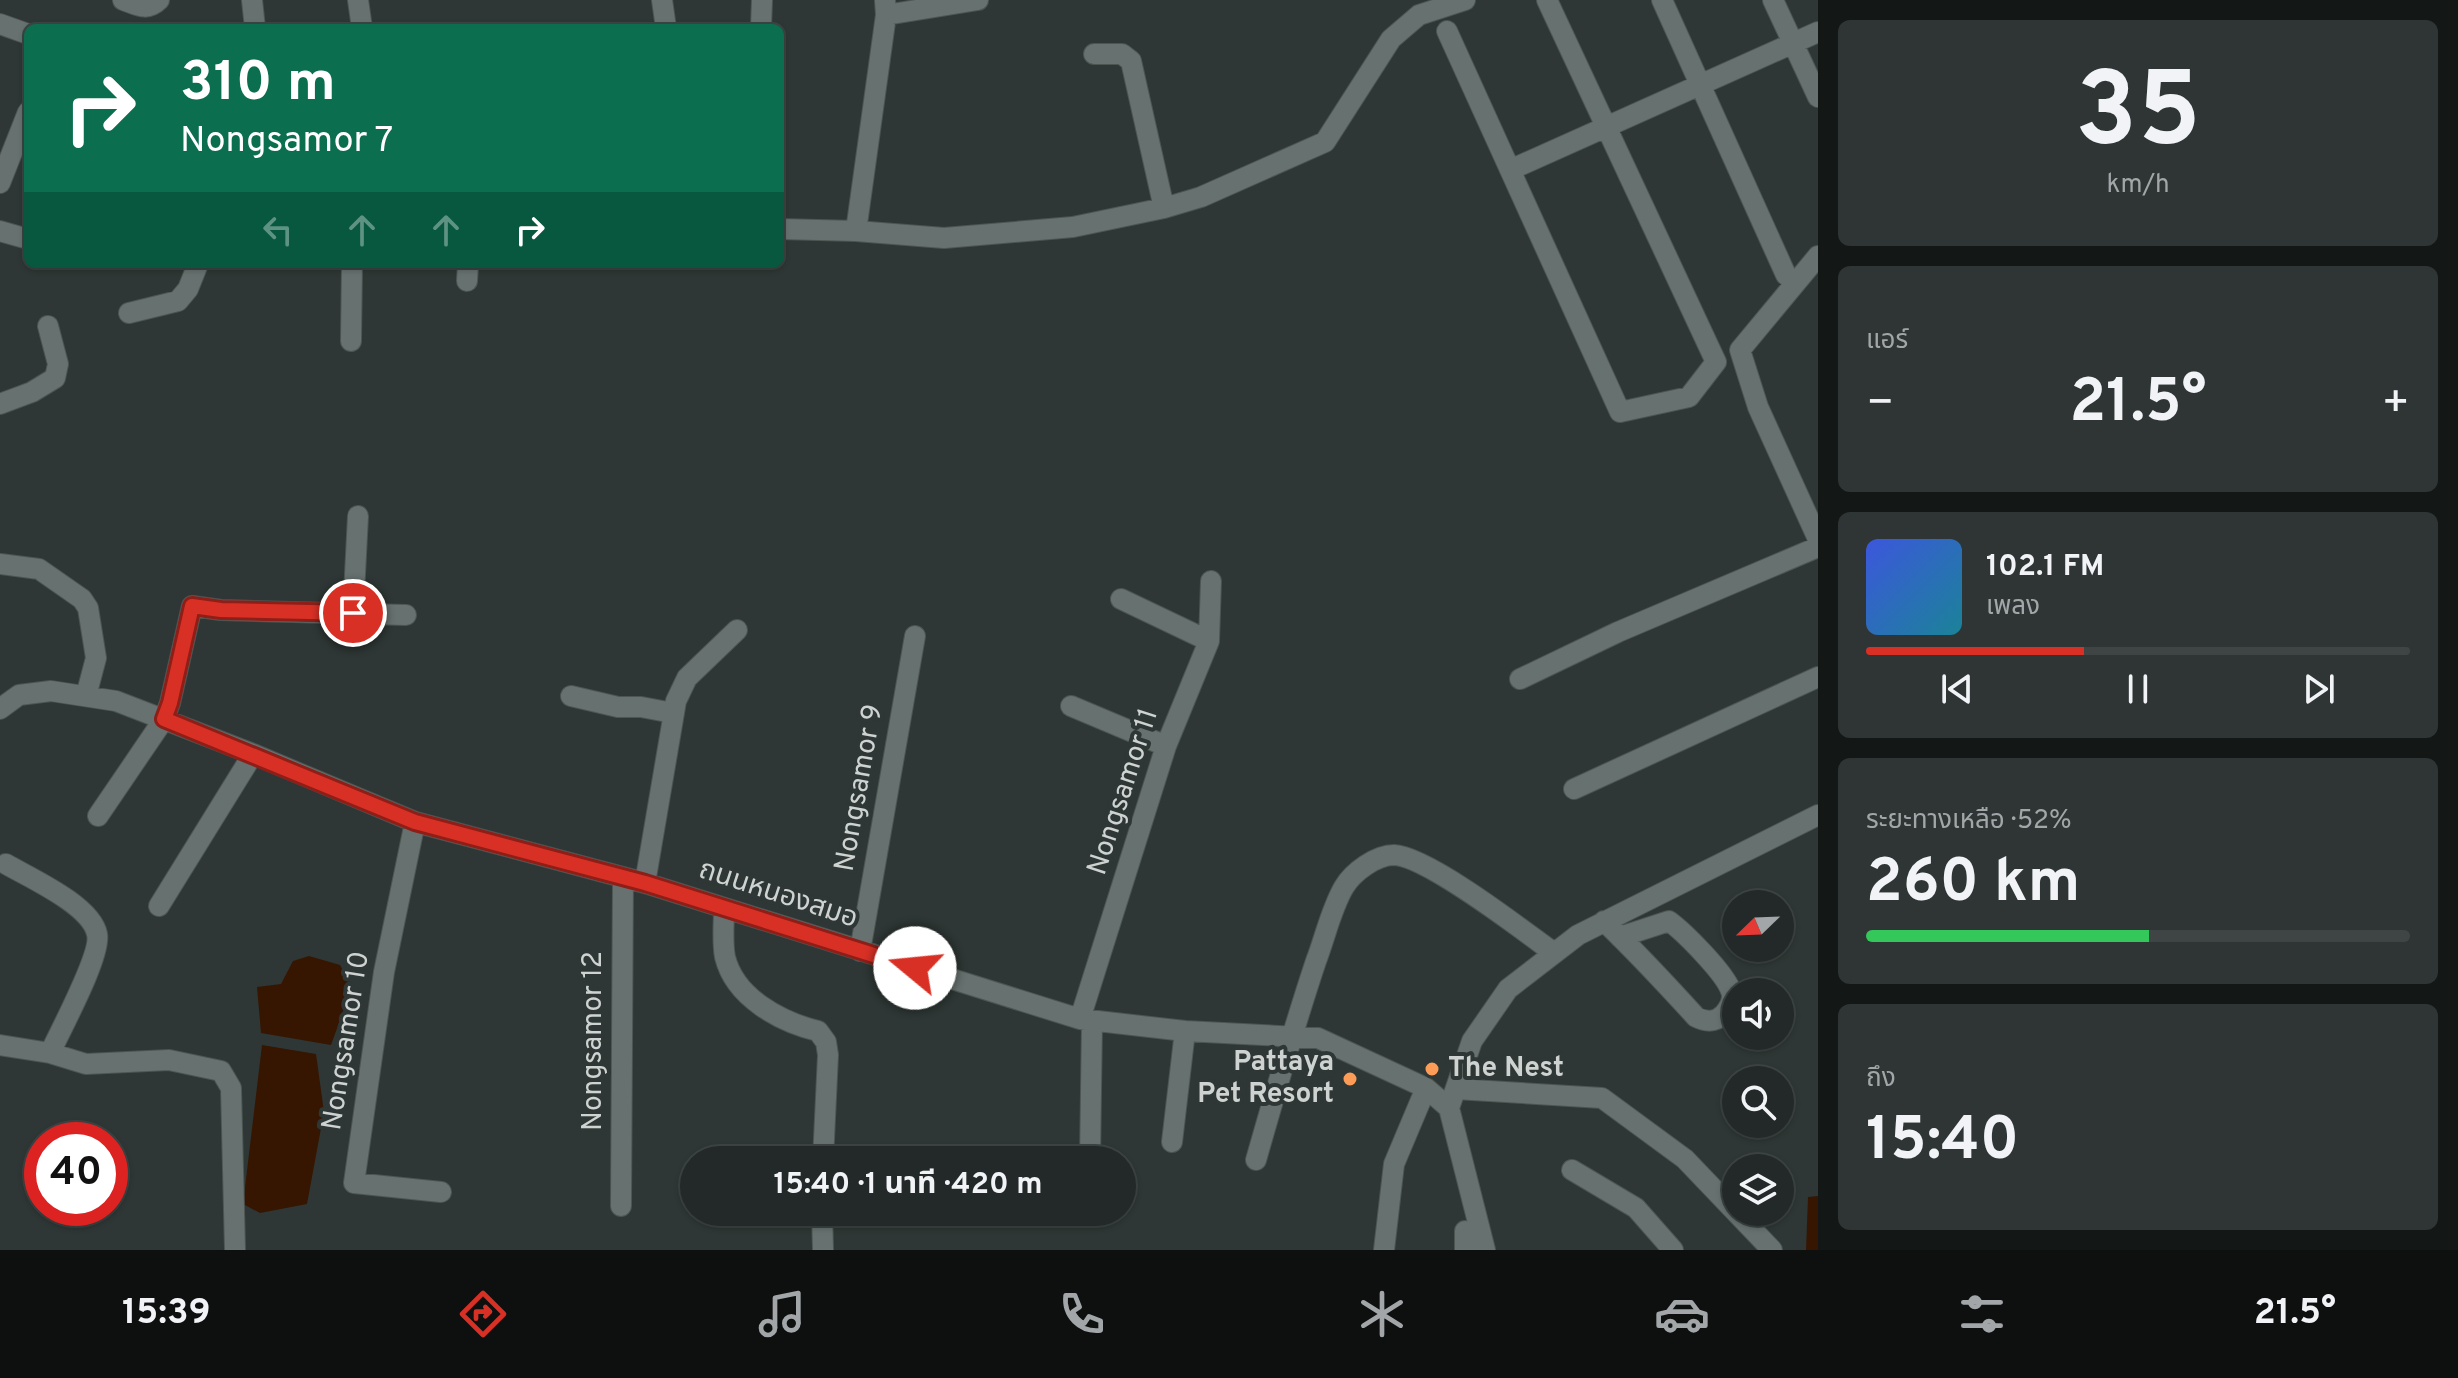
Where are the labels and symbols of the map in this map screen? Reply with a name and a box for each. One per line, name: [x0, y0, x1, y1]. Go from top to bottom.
pin: [319, 579, 387, 647]
street label: Nongsamor 9: [828, 702, 892, 874]
street label: Nongsamor 11: [1080, 704, 1168, 880]
street label: ถนนหนองสมอ: [694, 852, 862, 938]
north arrow: [1722, 890, 1794, 962]
position arrow: [873, 926, 957, 1010]
street label: Nongsamor 10: [315, 949, 379, 1133]
street label: Nongsamor 12: [576, 951, 612, 1131]
place label: Pattaya Pet Resort: [1197, 1045, 1334, 1113]
place label: The Nest: [1448, 1051, 1564, 1087]
marker: The Nest: [1423, 1060, 1441, 1078]
marker: Pattaya Pet Resort: [1341, 1070, 1359, 1088]
speed limit sign: 40: [24, 1122, 128, 1226]

